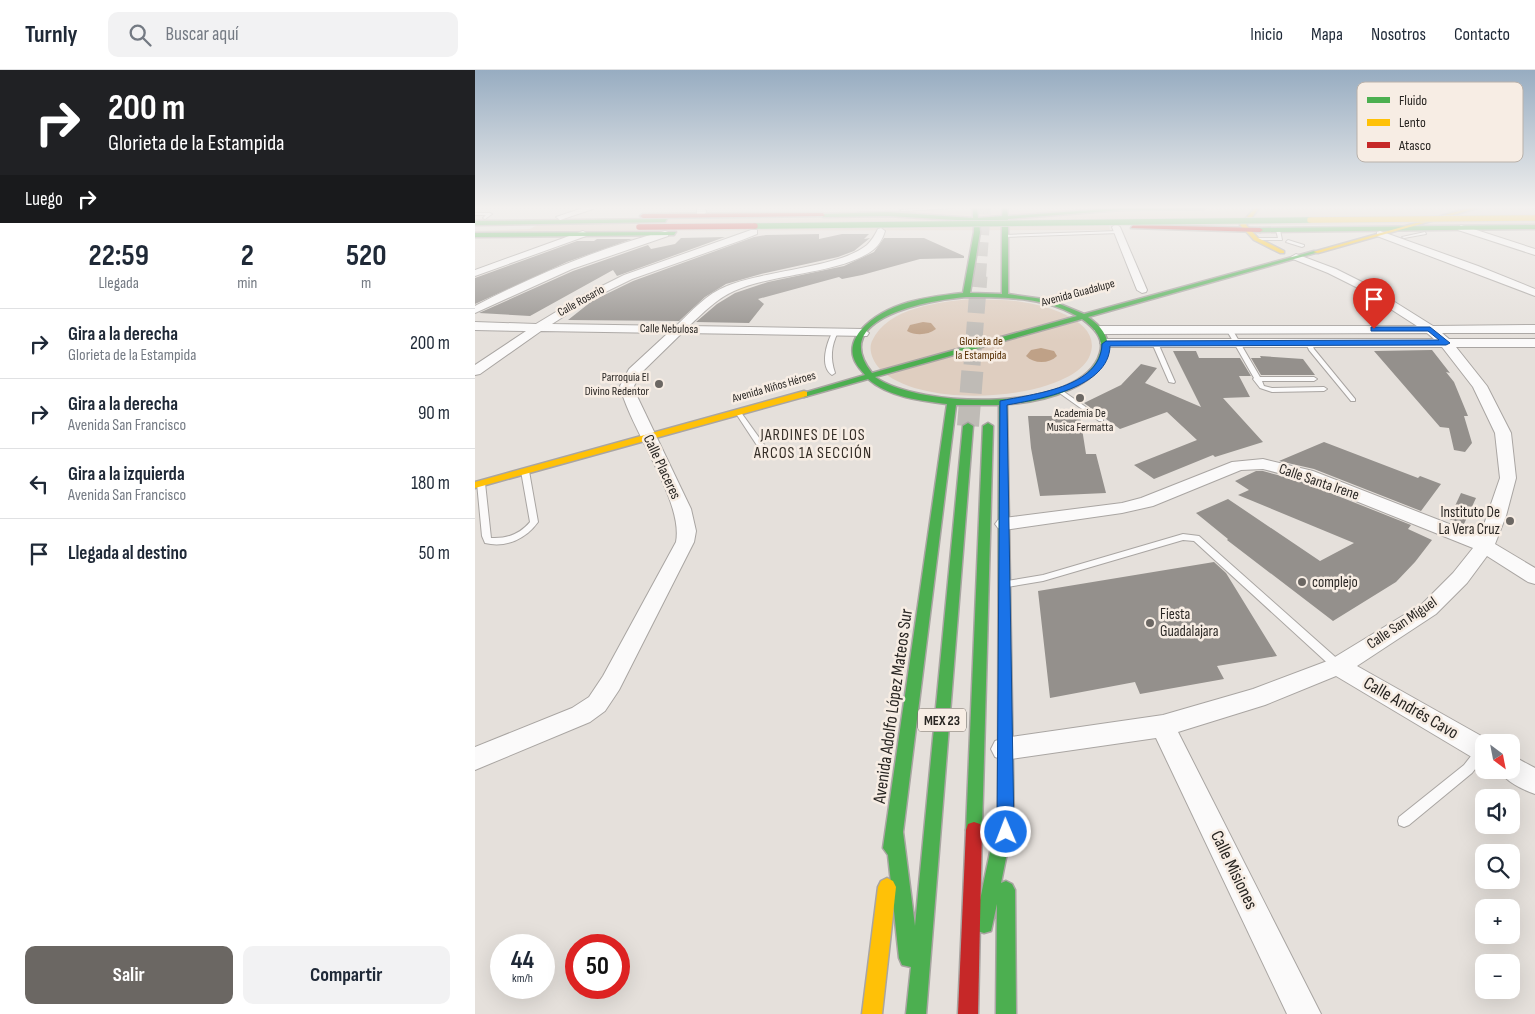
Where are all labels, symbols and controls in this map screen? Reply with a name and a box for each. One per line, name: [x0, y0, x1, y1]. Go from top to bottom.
search box: [108, 12, 458, 57]
text: Turnly: [25, 20, 78, 49]
icon: search: [126, 21, 154, 49]
text: Buscar aquí: [166, 23, 239, 46]
text: Inicio: [1250, 24, 1283, 45]
text: Mapa: [1311, 24, 1343, 45]
text: Nosotros: [1371, 24, 1426, 45]
text: Contacto: [1454, 24, 1510, 45]
legend: [1357, 82, 1523, 162]
text: 200 m: [108, 87, 185, 130]
icon: right: [25, 90, 90, 155]
text: Fluido: [1399, 92, 1427, 109]
text: Lento: [1399, 114, 1426, 131]
text: Glorieta de la Estampida: [108, 130, 285, 157]
text: Atasco: [1398, 137, 1431, 154]
icon: right: [73, 185, 101, 213]
text: Luego: [25, 188, 63, 211]
text: 22:59: [88, 238, 149, 274]
text: 2: [241, 238, 254, 274]
text: 520: [346, 238, 387, 274]
text: Llegada: [98, 274, 139, 293]
text: min: [237, 274, 257, 293]
text: m: [361, 274, 371, 293]
street label: Avenida Guadalupe: [1039, 276, 1117, 310]
pin: [1353, 278, 1395, 329]
street label: Calle Rosario: [555, 282, 607, 320]
icon: arrive: [1360, 285, 1388, 313]
street label: Calle Nebulosa: [640, 321, 699, 337]
text: Gira a la derecha: [68, 323, 178, 346]
icon: right: [25, 330, 53, 358]
text: 200 m: [410, 332, 450, 355]
park label: Glorieta de la Estampida: [956, 334, 1007, 363]
text: Glorieta de la Estampida: [68, 346, 196, 365]
street label: Avenida Niños Héroes: [730, 368, 818, 406]
place label: Parroquia El Divino Redentor: [585, 370, 650, 399]
marker: Parroquia El Divino Redentor: [653, 378, 665, 390]
marker: Academia De Musica Fermatta: [1074, 392, 1086, 404]
text: Gira a la derecha: [68, 393, 178, 416]
icon: right: [25, 400, 53, 428]
text: 90 m: [418, 402, 450, 425]
place label: Academia De Musica Fermatta: [1047, 406, 1114, 435]
text: Avenida San Francisco: [68, 416, 186, 435]
district label: JARDINES DE LOS ARCOS 1A SECCIÓN: [753, 426, 872, 463]
street label: Calle Placeres: [639, 432, 685, 502]
street label: Calle Santa Irene: [1276, 459, 1362, 505]
text: Gira a la izquierda: [68, 463, 185, 486]
icon: left: [25, 470, 53, 498]
text: 180 m: [411, 472, 450, 495]
text: Avenida San Francisco: [68, 486, 186, 505]
place label: Instituto De La Vera Cruz: [1439, 503, 1501, 539]
marker: Instituto De La Vera Cruz: [1504, 515, 1516, 527]
icon: arrive: [25, 540, 53, 568]
text: Llegada al destino: [68, 542, 187, 565]
text: 50 m: [419, 542, 450, 565]
place label: complejo: [1312, 573, 1358, 592]
marker: complejo: [1296, 576, 1308, 588]
street label: Calle San Miguel: [1363, 593, 1441, 653]
place label: Fiesta Guadalajara: [1160, 605, 1219, 641]
street label: Avenida Adolfo López Mateos Sur: [869, 607, 917, 806]
marker: Fiesta Guadalajara: [1144, 617, 1156, 629]
street label: Calle Andrés Cavo: [1360, 672, 1462, 744]
road number: MEX 23: [918, 708, 966, 732]
north arrow: [1475, 734, 1520, 779]
map controls: [1475, 734, 1520, 999]
button: sound: [1475, 789, 1520, 834]
position arrow: [979, 805, 1031, 857]
street label: Calle Misiones: [1206, 827, 1262, 913]
button: search: [1475, 844, 1520, 889]
button: +: [1475, 899, 1520, 944]
speed limit sign: 50: [565, 934, 630, 999]
text: 44: [511, 945, 534, 976]
button: Salir: [25, 946, 233, 1004]
button: Compartir: [243, 946, 450, 1004]
button: −: [1475, 954, 1520, 999]
text: km/h: [512, 971, 533, 986]

